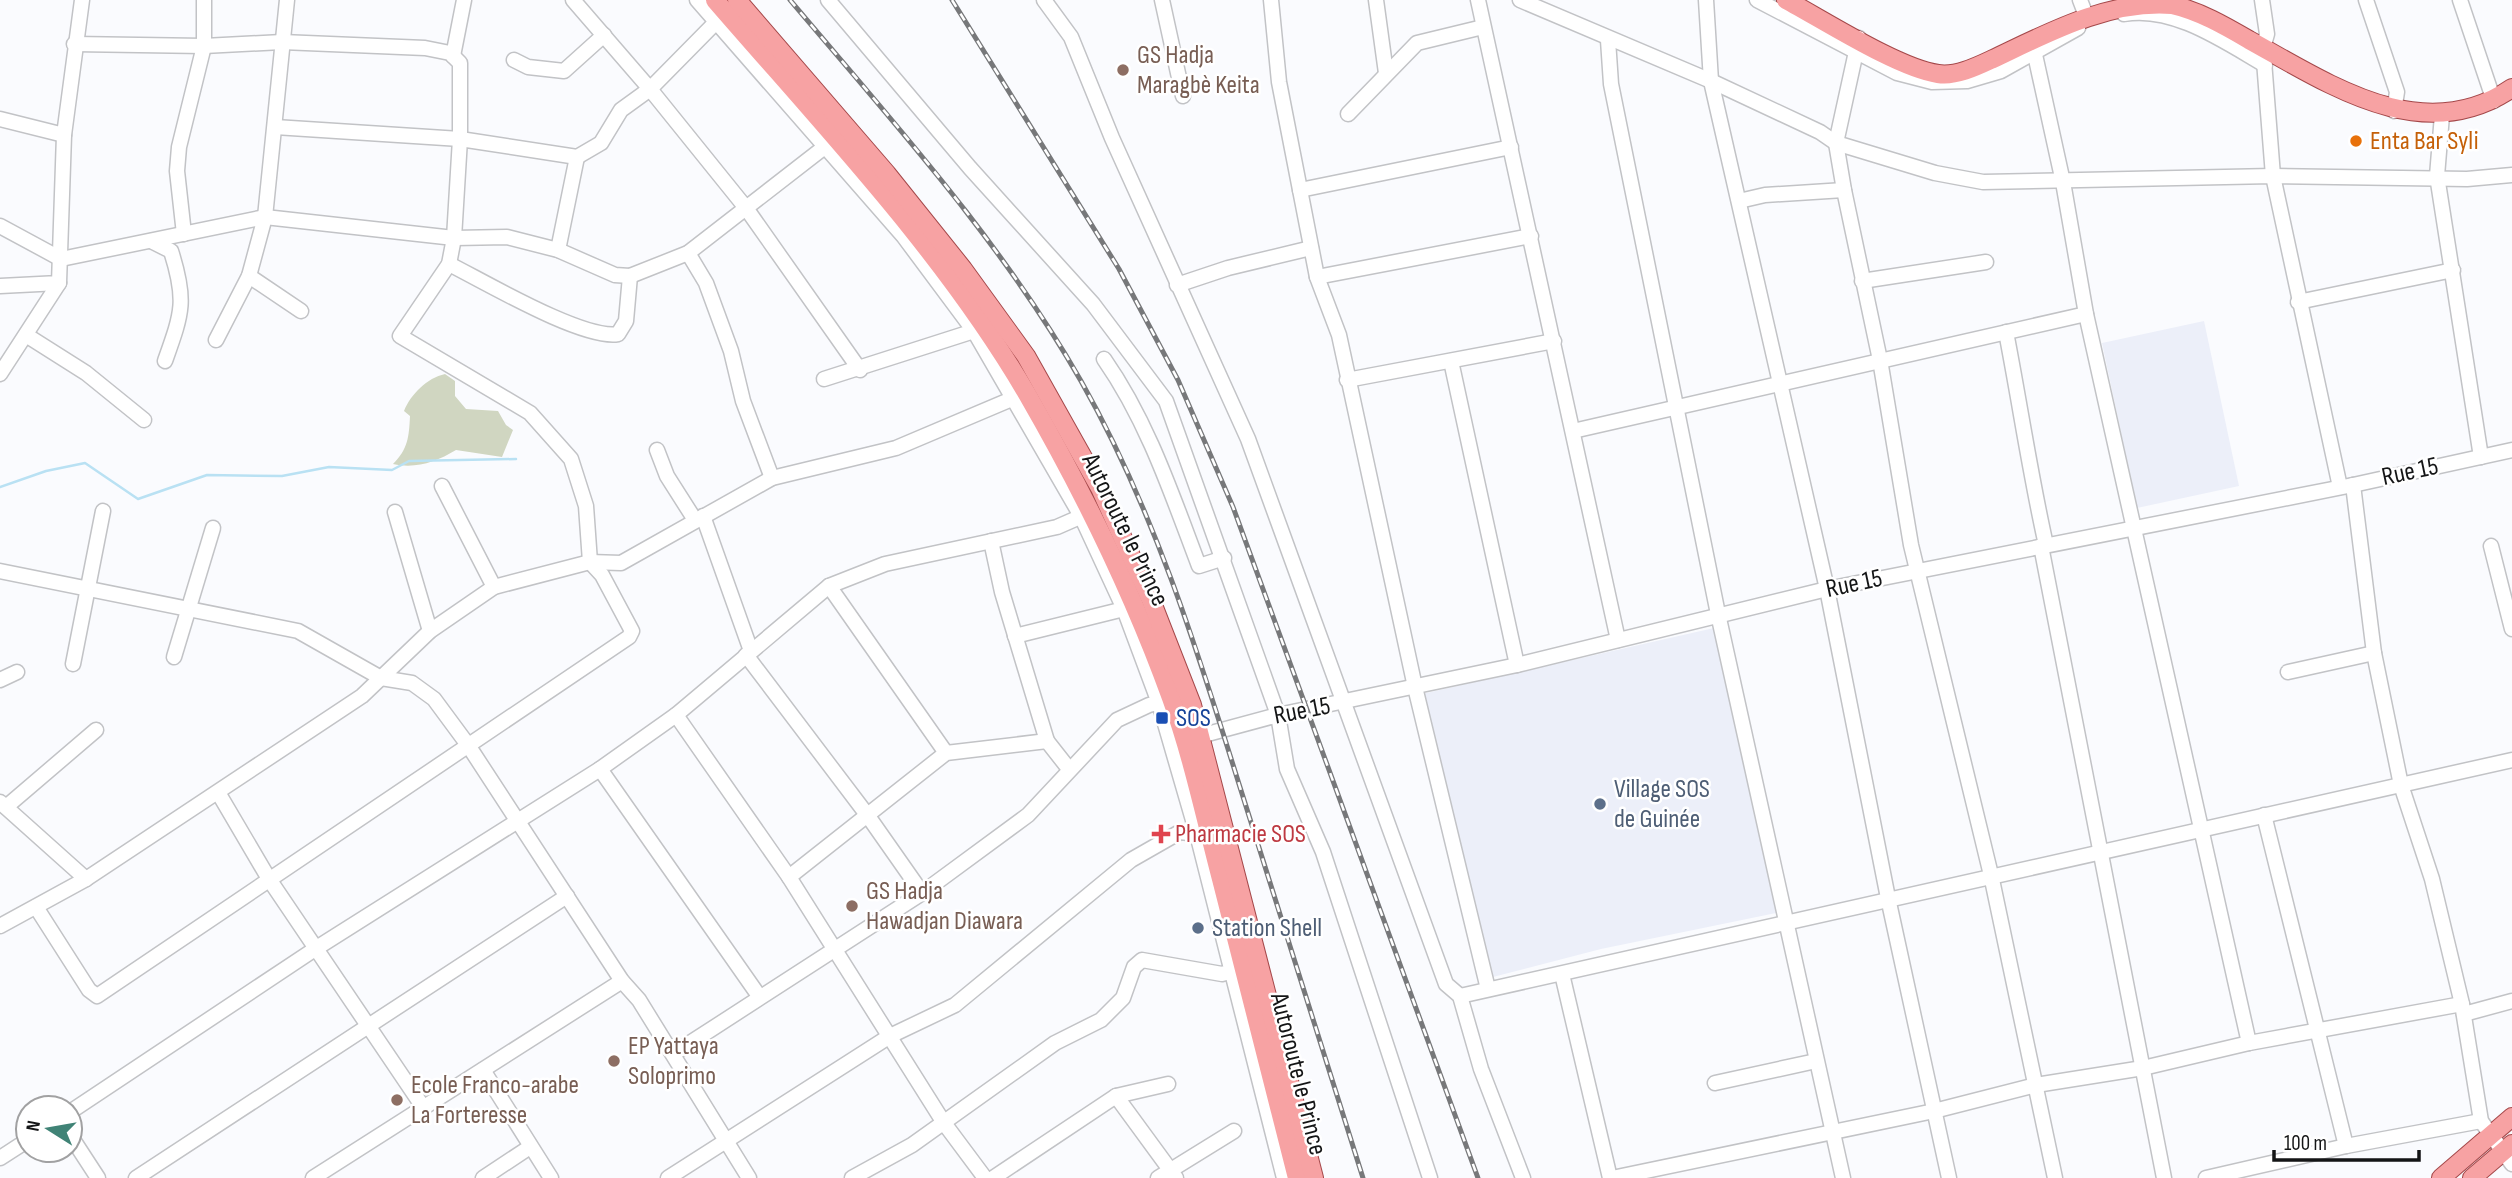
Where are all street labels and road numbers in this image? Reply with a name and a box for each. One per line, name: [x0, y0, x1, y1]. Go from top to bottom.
street label: Autoroute le Prince: [1074, 448, 1175, 611]
street label: Rue 15: [2379, 451, 2441, 493]
street label: Rue 15: [1823, 563, 1885, 605]
street label: Rue 15: [1271, 690, 1333, 732]
street label: Autoroute le Prince: [1263, 989, 1333, 1158]

